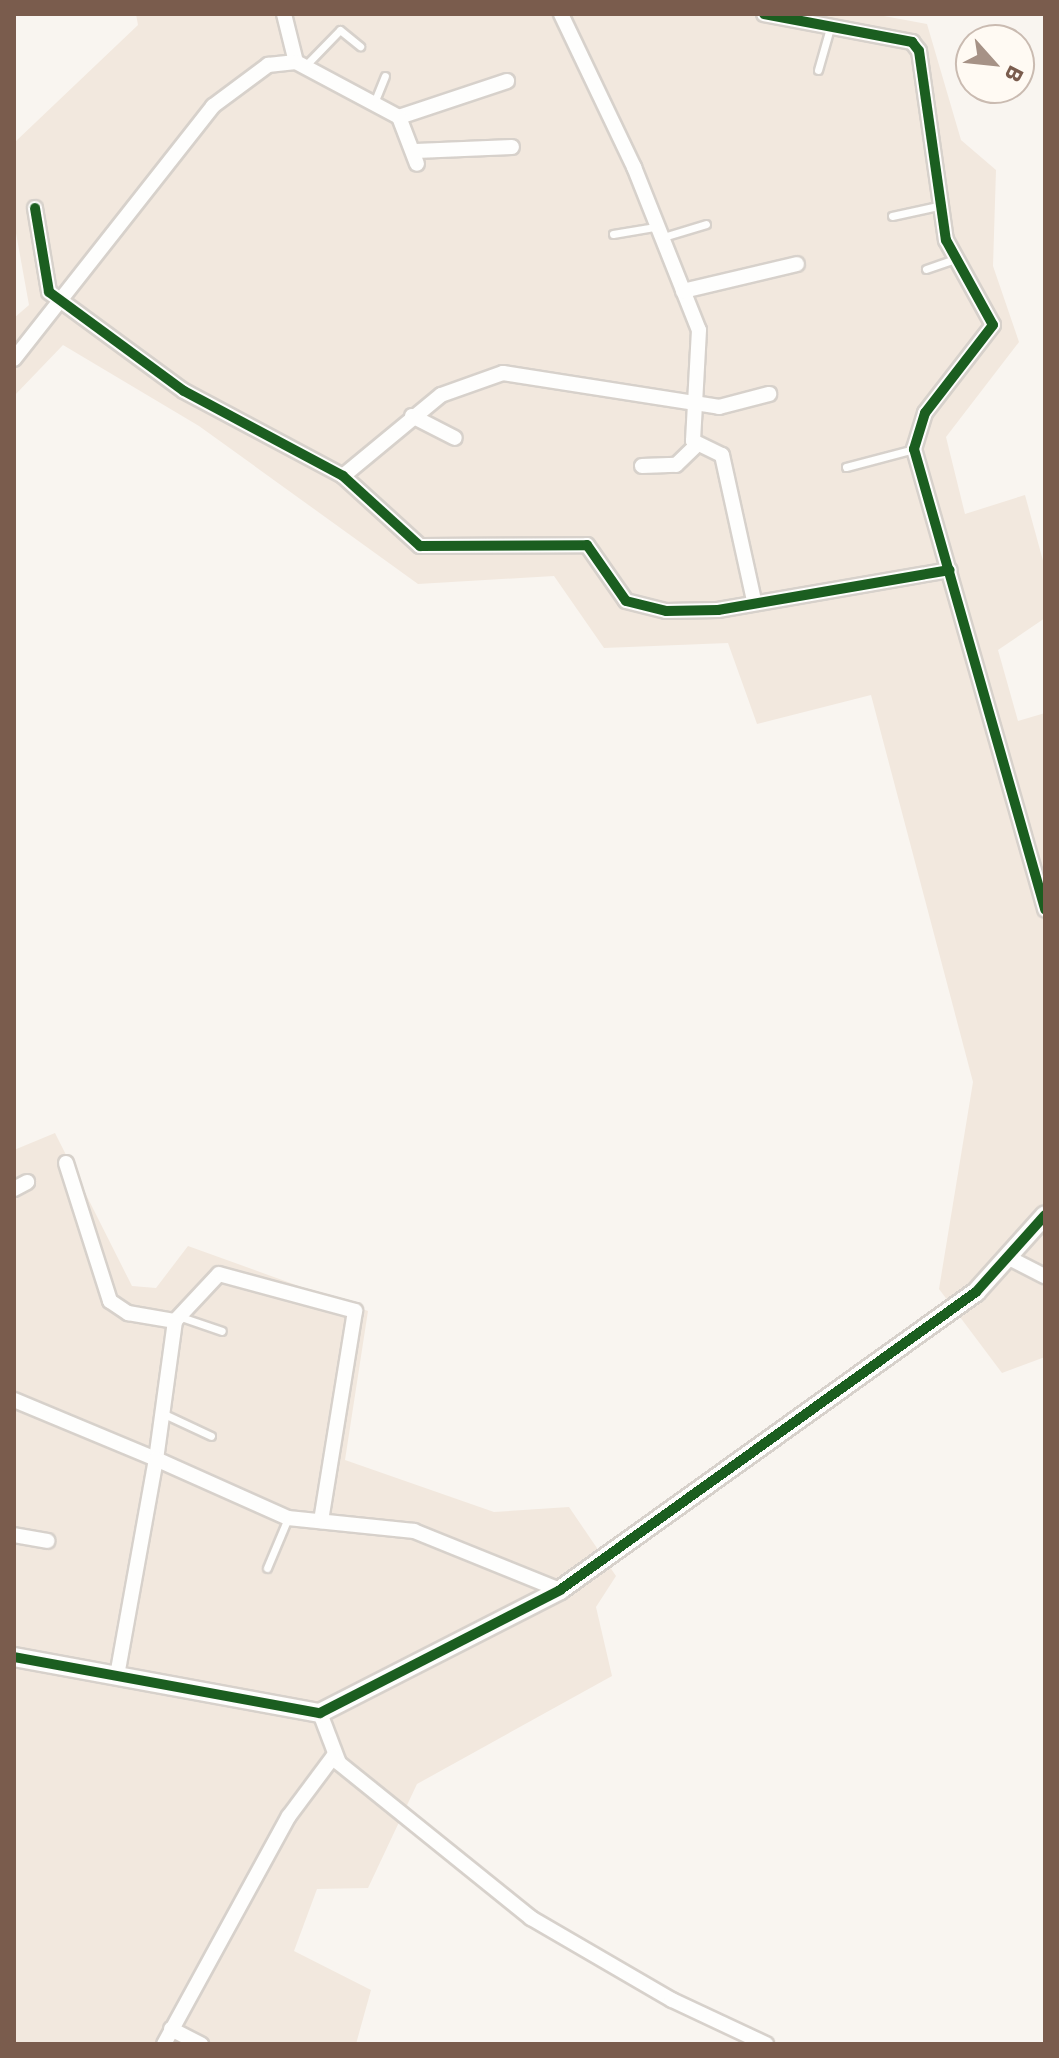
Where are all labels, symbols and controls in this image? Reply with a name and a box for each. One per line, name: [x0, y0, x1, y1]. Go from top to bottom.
north arrow: [955, 24, 1035, 104]
text: B: [999, 61, 1031, 87]

